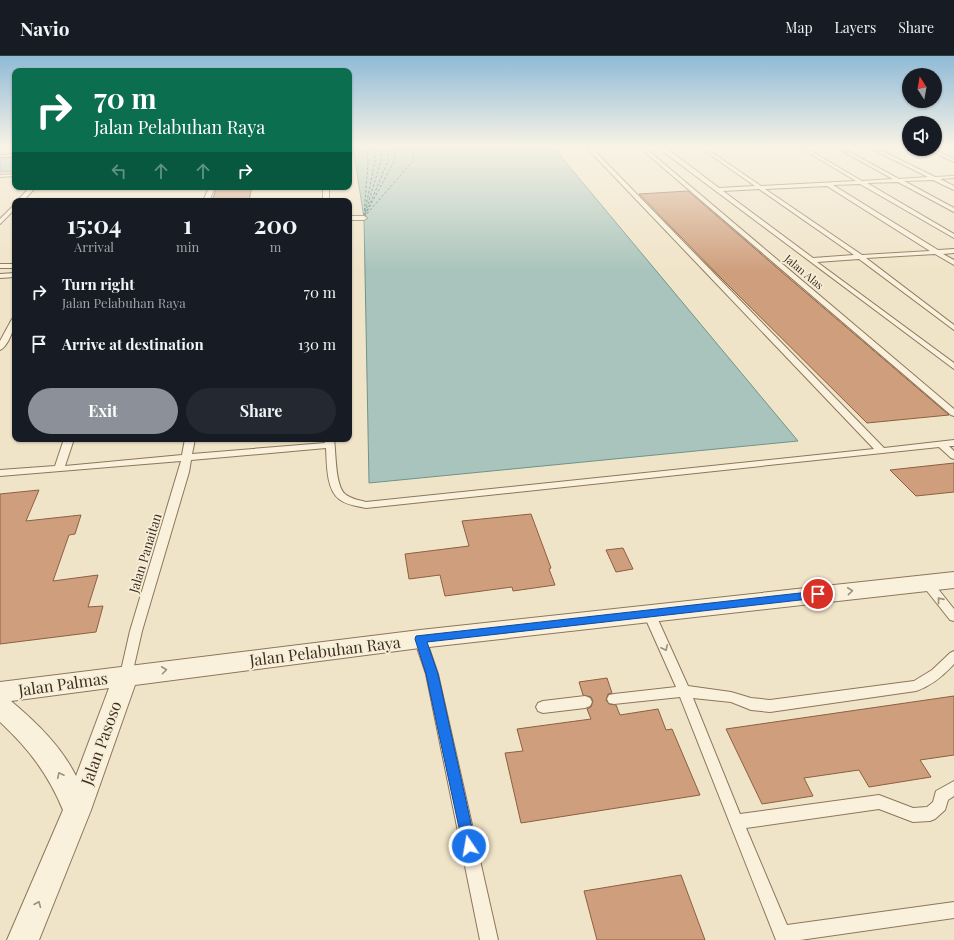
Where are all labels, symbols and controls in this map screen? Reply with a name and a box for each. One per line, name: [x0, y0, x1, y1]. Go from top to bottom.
text: Navio: [20, 15, 69, 41]
text: Map: [785, 18, 813, 37]
text: Layers: [835, 18, 876, 37]
text: Share: [898, 18, 934, 37]
north arrow: [902, 68, 942, 108]
map controls: [902, 68, 942, 156]
text: 70 m: [94, 79, 157, 116]
icon: right: [28, 84, 80, 136]
text: Jalan Pelabuhan Raya: [94, 115, 265, 139]
button: sound: [902, 116, 942, 156]
icon: left: [108, 160, 130, 182]
icon: ahead: [150, 160, 172, 182]
icon: ahead: [192, 160, 214, 182]
icon: right: [234, 160, 256, 182]
text: 15:04: [67, 208, 121, 240]
text: 1: [183, 208, 192, 240]
text: 200: [254, 208, 297, 240]
text: Arrival: [74, 238, 114, 255]
text: min: [176, 238, 199, 255]
text: m: [270, 238, 281, 255]
street label: Jalan Alas: [781, 250, 827, 292]
text: Turn right: [62, 274, 135, 294]
icon: right: [28, 281, 50, 303]
text: 70 m: [304, 282, 336, 302]
text: Jalan Pelabuhan Raya: [62, 294, 186, 311]
icon: arrive: [28, 333, 50, 355]
text: Arrive at destination: [62, 334, 204, 354]
text: 130 m: [298, 334, 336, 354]
button: Exit: [28, 388, 178, 434]
button: Share: [186, 388, 336, 434]
street label: Jalan Panaitan: [124, 511, 165, 596]
pin: [801, 577, 835, 611]
icon: arrive: [807, 583, 829, 605]
one-way arrow: [847, 587, 853, 596]
one-way arrow: [938, 598, 945, 605]
street label: Jalan Pelabuhan Raya: [247, 631, 402, 670]
one-way arrow: [660, 644, 668, 651]
one-way arrow: [161, 666, 167, 675]
street label: Jalan Palmas: [16, 667, 109, 700]
street label: Jalan Pasoso: [75, 698, 126, 789]
one-way arrow: [57, 771, 65, 779]
position arrow: [448, 825, 490, 867]
one-way arrow: [33, 901, 41, 908]

